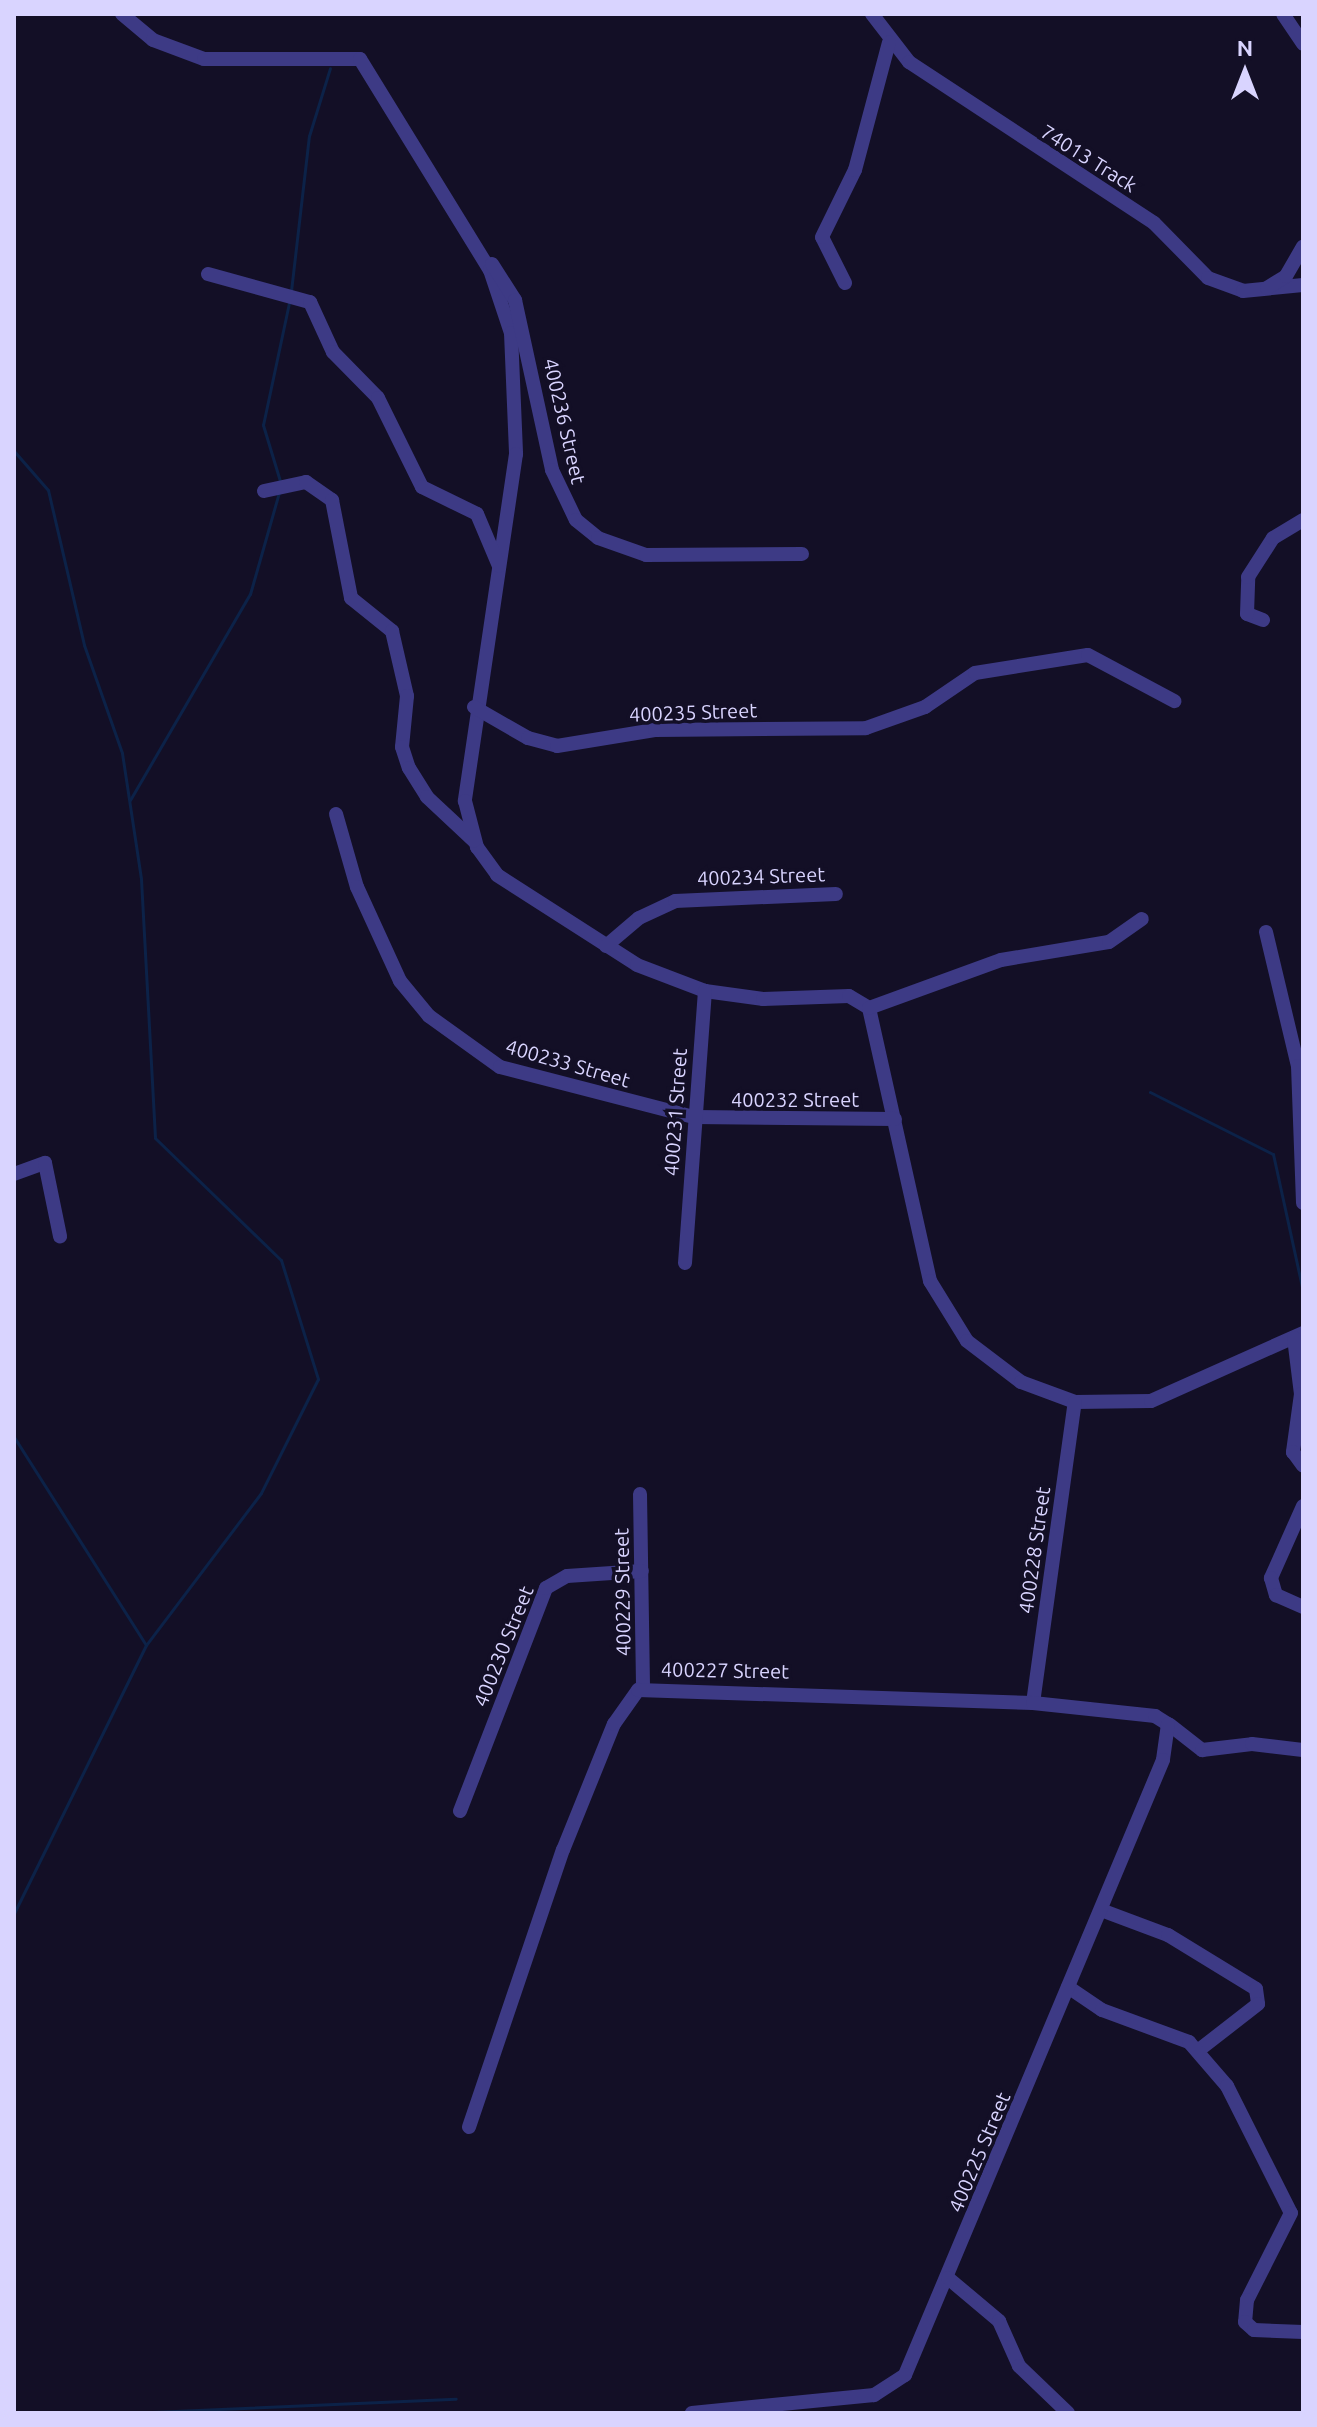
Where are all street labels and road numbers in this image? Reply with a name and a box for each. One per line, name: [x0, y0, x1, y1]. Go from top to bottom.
street label: 74013 Track: [1037, 119, 1141, 197]
street label: 400236 Street: [539, 356, 591, 486]
street label: 400235 Street: [629, 698, 757, 726]
street label: 400234 Street: [697, 862, 825, 890]
street label: 400233 Street: [503, 1034, 633, 1092]
street label: 400231 Street: [659, 1047, 691, 1177]
street label: 400232 Street: [731, 1087, 859, 1111]
street label: 400228 Street: [1013, 1485, 1055, 1615]
street label: 400229 Street: [609, 1528, 635, 1656]
street label: 400230 Street: [468, 1582, 538, 1710]
street label: 400227 Street: [661, 1657, 789, 1683]
street label: 400225 Street: [943, 2088, 1015, 2216]

